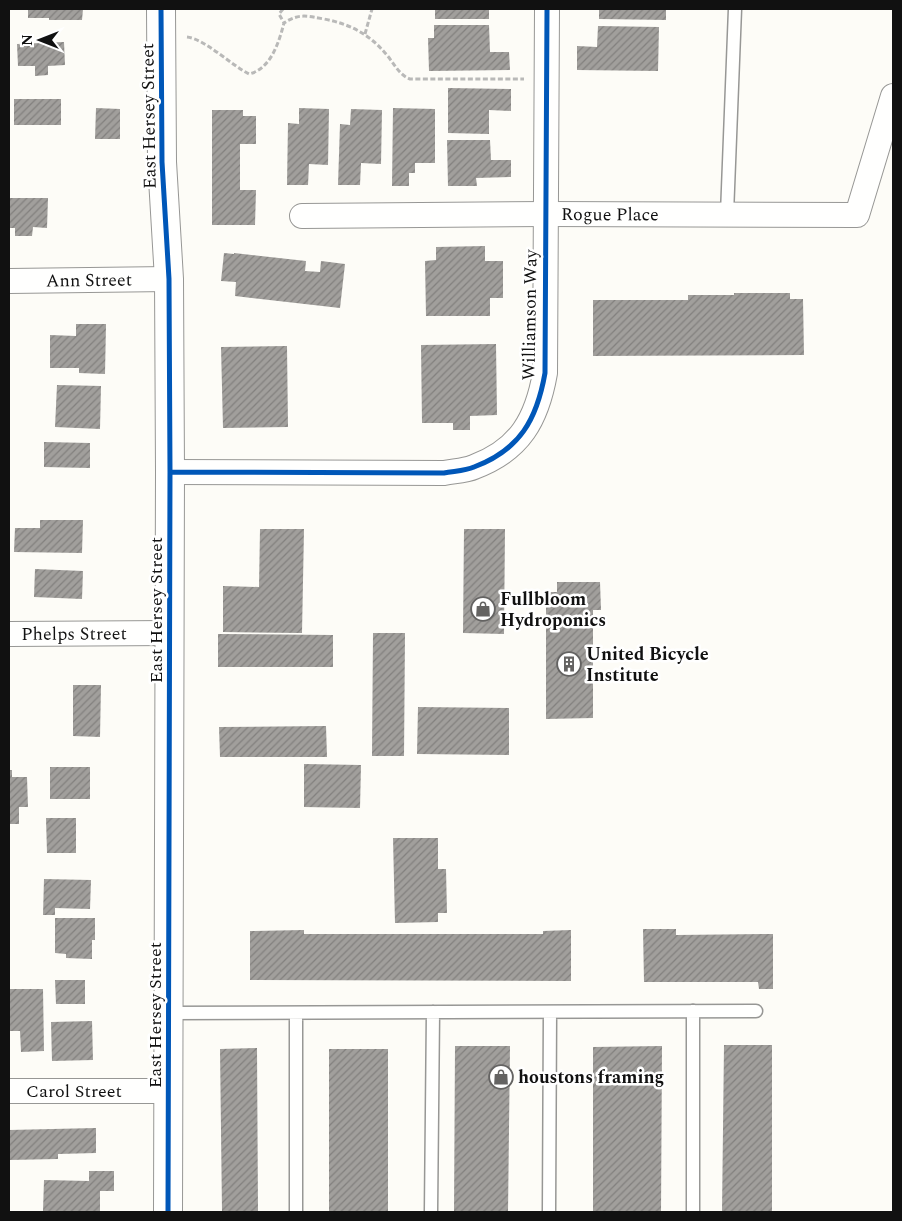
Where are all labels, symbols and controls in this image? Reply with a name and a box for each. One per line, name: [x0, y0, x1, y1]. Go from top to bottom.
north arrow: [15, 15, 65, 65]
text: N: [17, 34, 38, 46]
street label: East Hersey Street: [134, 43, 164, 189]
street label: Rogue Place: [561, 201, 659, 228]
street label: Williamson Way: [515, 248, 545, 381]
street label: Ann Street: [46, 266, 132, 294]
street label: East Hersey Street: [143, 537, 170, 683]
place label: Fullbloom Hydroponics: [500, 586, 606, 634]
shop icon: Fullbloom Hydroponics: [470, 596, 496, 622]
street label: Phelps Street: [21, 620, 127, 647]
place label: United Bicycle Institute: [586, 641, 709, 689]
building icon: United Bicycle Institute: [556, 651, 582, 677]
street label: East Hersey Street: [142, 942, 169, 1088]
shop icon: houstons framing: [488, 1064, 514, 1090]
place label: houstons framing: [518, 1064, 664, 1091]
street label: Carol Street: [26, 1078, 122, 1105]

